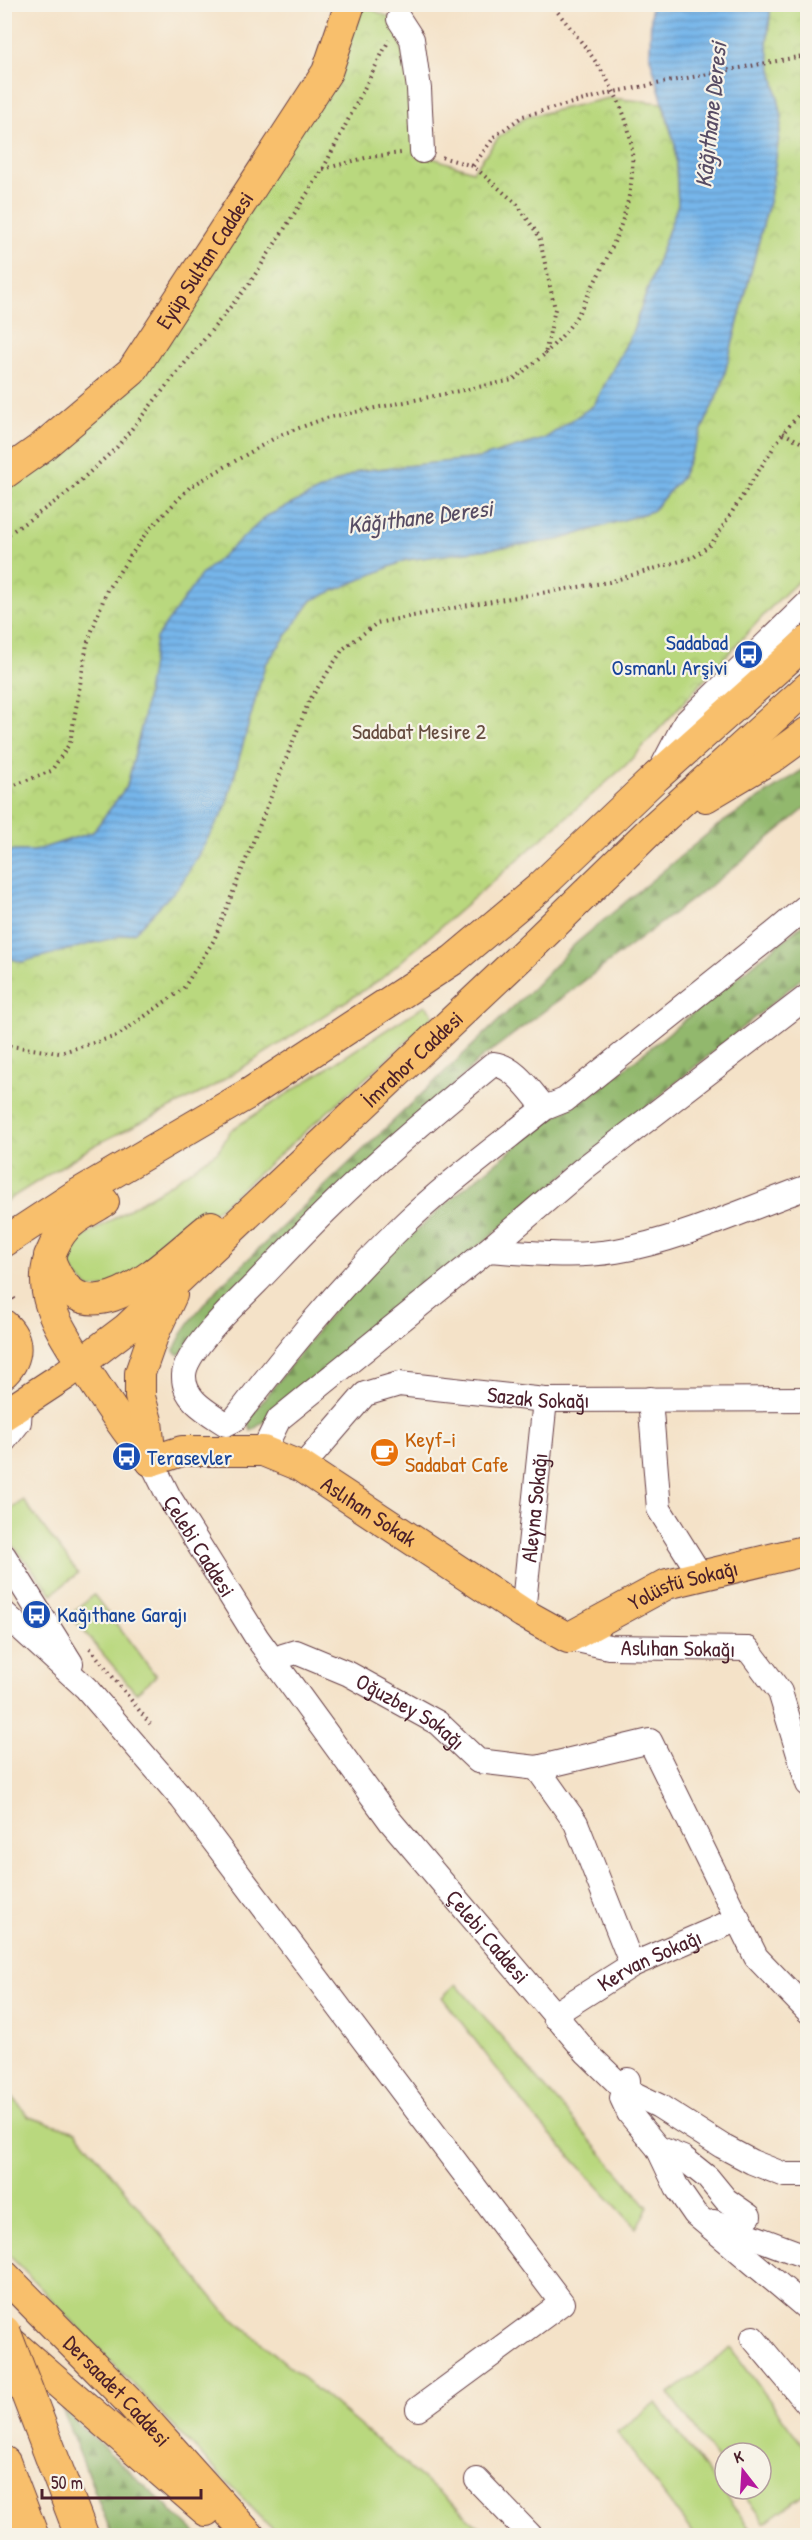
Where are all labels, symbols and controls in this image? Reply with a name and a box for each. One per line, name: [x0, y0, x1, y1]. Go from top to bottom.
water label: Kâğıthane Deresi: [686, 38, 735, 189]
street label: Eyüp Sultan Caddesi: [149, 185, 260, 334]
water label: Kâğıthane Deresi: [345, 491, 497, 542]
place label: Sadabad Osmanlı Arşivi: [612, 627, 728, 682]
bus stop icon: Sadabad Osmanlı Arşivi: [733, 639, 765, 671]
park label: Sadabat Mesire 2: [352, 716, 487, 746]
street label: İmrahor Caddesi: [355, 1004, 470, 1114]
street label: Sazak Sokağı: [486, 1379, 590, 1415]
place label: Keyf-i Sadabat Cafe: [405, 1424, 509, 1479]
cafe icon: Keyf-i Sadabat Cafe: [368, 1436, 400, 1468]
bus stop icon: Terasevler: [110, 1441, 142, 1473]
place label: Terasevler: [147, 1442, 233, 1472]
street label: Aleyna Sokağı: [513, 1451, 554, 1564]
street label: Aslıhan Sokak: [315, 1469, 423, 1554]
street label: Çelebi Caddesi: [157, 1489, 243, 1603]
street label: Yolüstü Sokağı: [623, 1552, 741, 1617]
bus stop icon: Kağıthane Garajı: [20, 1598, 52, 1630]
place label: Kağıthane Garajı: [57, 1599, 187, 1629]
street label: Aslıhan Sokağı: [621, 1632, 735, 1664]
street label: Oğuzbey Sokağı: [351, 1666, 472, 1756]
street label: Çelebi Caddesi: [439, 1883, 537, 1990]
street label: Kervan Sokağı: [591, 1922, 706, 1998]
street label: Dersaadet Caddesi: [57, 2329, 178, 2453]
north arrow: [713, 2441, 773, 2501]
text: K: [731, 2445, 746, 2468]
scale bar: [42, 2462, 201, 2500]
text: 50 m: [51, 2470, 83, 2495]

